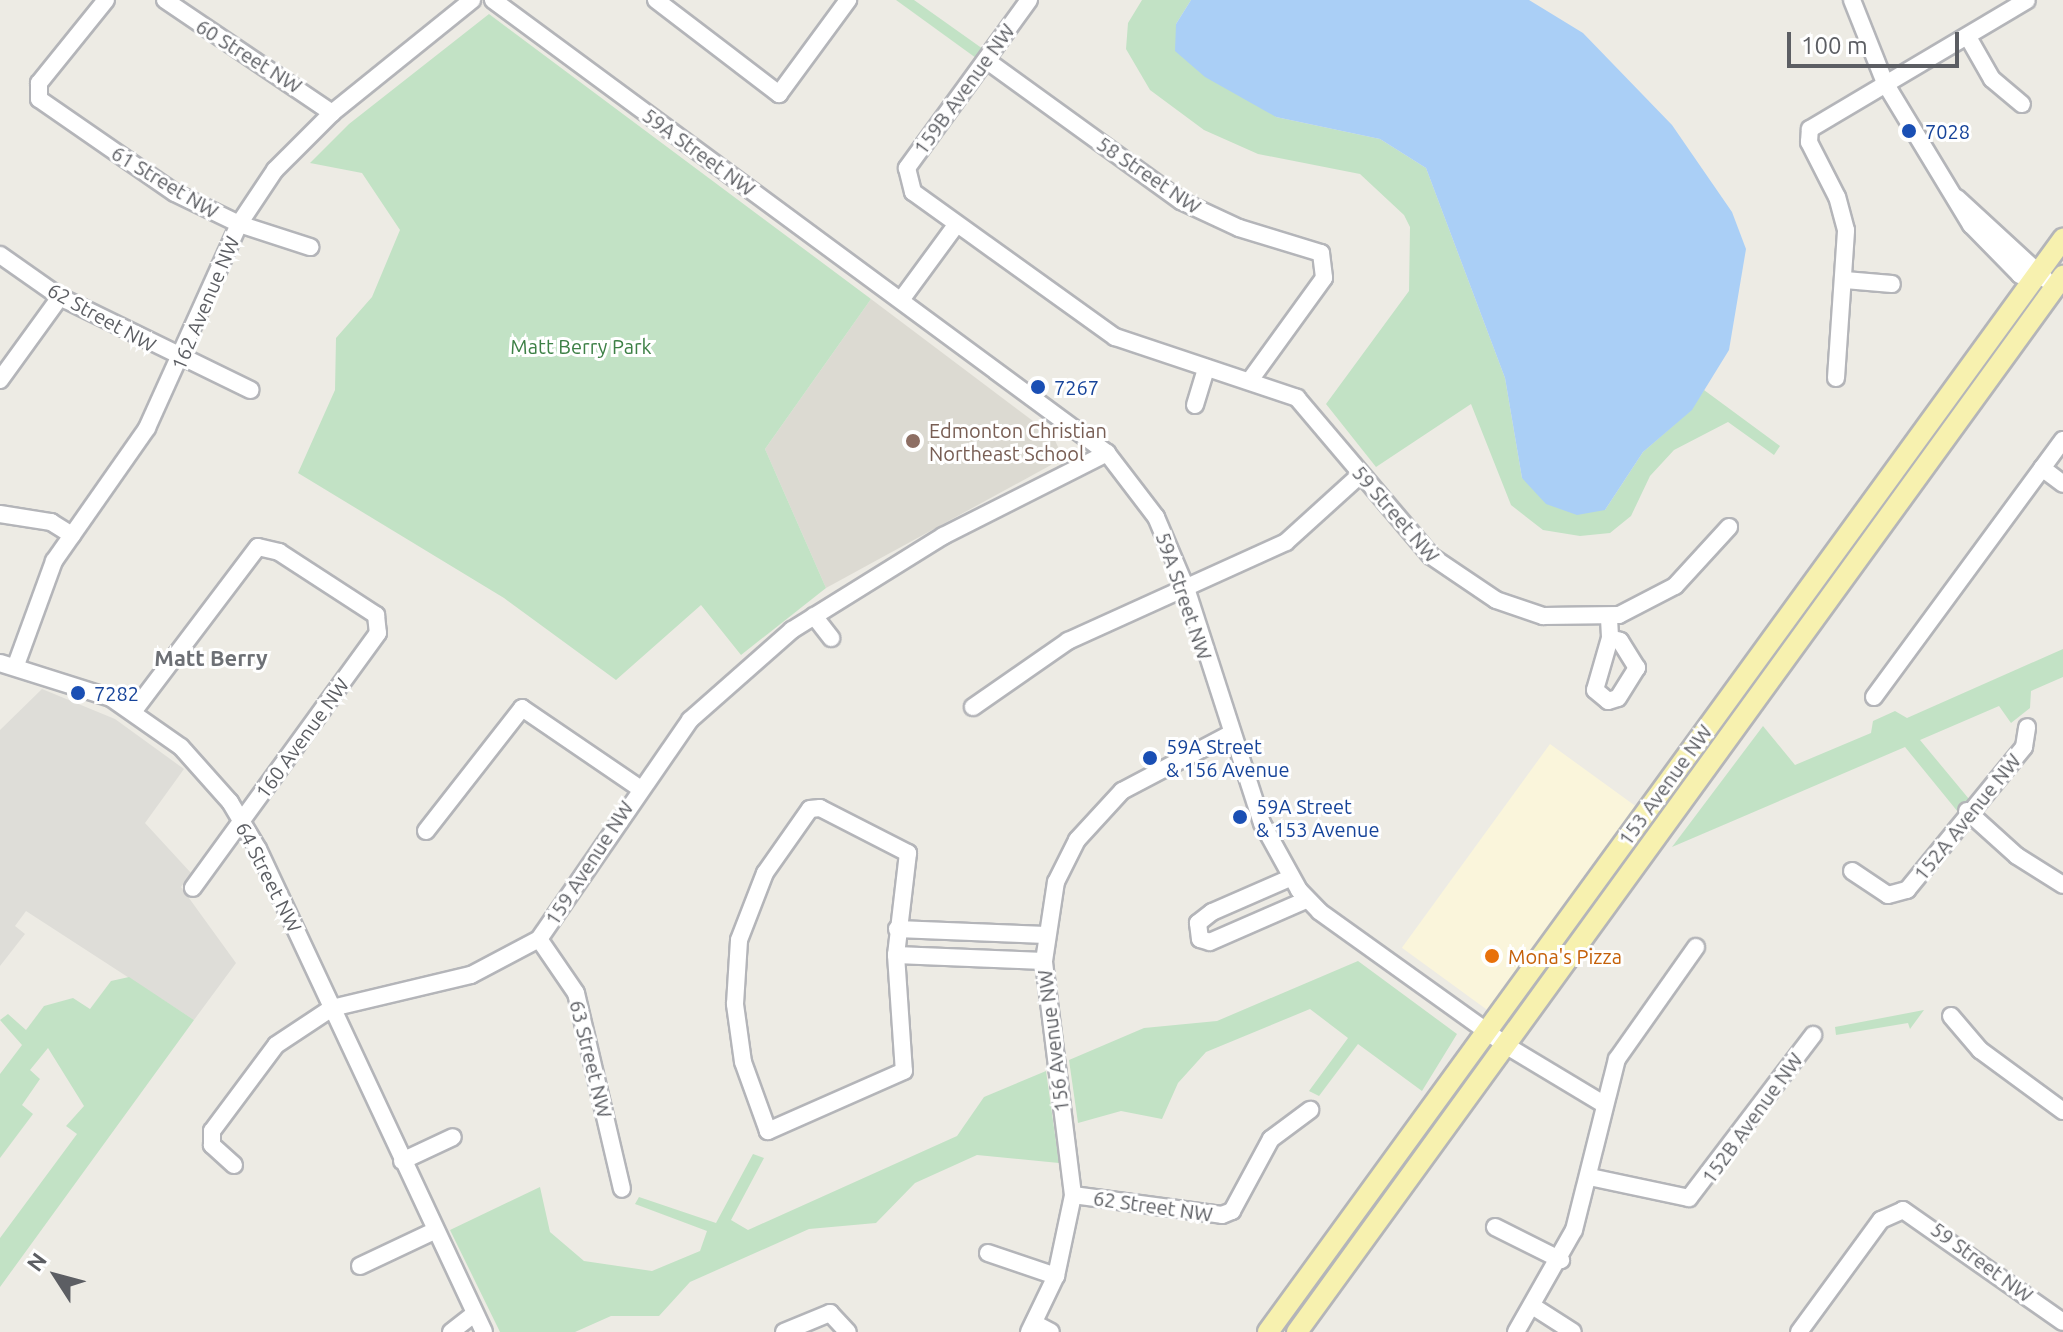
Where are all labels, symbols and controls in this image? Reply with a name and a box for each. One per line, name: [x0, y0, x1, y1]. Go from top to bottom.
street label: 60 Street NW: [192, 14, 306, 98]
scale bar: [1791, 16, 1963, 66]
street label: 159B Avenue NW: [908, 19, 1020, 159]
text: 100 m: [1801, 32, 1868, 59]
street label: 59A Street NW: [638, 103, 760, 201]
place label: 7028: [1925, 119, 1970, 143]
marker: 7028: [1900, 122, 1918, 140]
street label: 58 Street NW: [1092, 131, 1206, 219]
street label: 61 Street NW: [107, 141, 223, 223]
street label: 162 Avenue NW: [166, 232, 244, 374]
street label: 62 Street NW: [44, 277, 160, 357]
park label: Matt Berry Park: [510, 334, 652, 358]
place label: 7267: [1054, 375, 1099, 399]
marker: 7267: [1029, 378, 1047, 396]
place label: Edmonton Christian Northeast School: [929, 418, 1107, 465]
marker: Edmonton Christian Northeast School: [904, 432, 922, 450]
street label: 59 Street NW: [1347, 461, 1445, 567]
street label: 59A Street NW: [1151, 529, 1217, 663]
district label: Matt Berry: [154, 645, 268, 671]
street label: 160 Avenue NW: [250, 673, 354, 803]
place label: 7282: [94, 681, 139, 705]
marker: 7282: [69, 684, 87, 702]
street label: 153 Avenue NW: [1613, 720, 1717, 850]
place label: 59A Street & 156 Avenue: [1166, 734, 1289, 781]
marker: 59A Street & 156 Avenue: [1141, 749, 1159, 767]
street label: 152A Avenue NW: [1909, 749, 2025, 885]
place label: 59A Street & 153 Avenue: [1256, 794, 1379, 841]
street label: 159 Avenue NW: [540, 796, 638, 930]
marker: 59A Street & 153 Avenue: [1231, 808, 1249, 826]
street label: 64 Street NW: [231, 818, 307, 936]
place label: Mona's Pizza: [1508, 944, 1622, 968]
marker: Mona's Pizza: [1483, 947, 1501, 965]
street label: 156 Avenue NW: [1032, 969, 1074, 1113]
street label: 63 Street NW: [565, 998, 617, 1120]
street label: 152B Avenue NW: [1696, 1048, 1808, 1188]
street label: 62 Street NW: [1092, 1186, 1214, 1226]
street label: 59 Street NW: [1926, 1217, 2038, 1307]
north arrow: [16, 1236, 96, 1316]
text: N: [21, 1248, 51, 1276]

